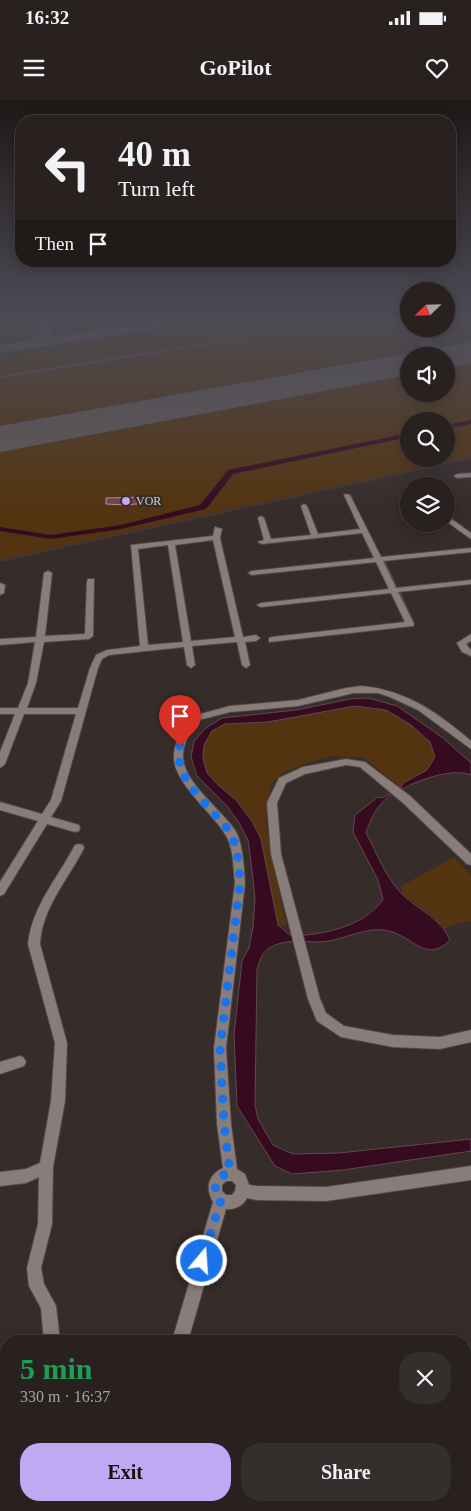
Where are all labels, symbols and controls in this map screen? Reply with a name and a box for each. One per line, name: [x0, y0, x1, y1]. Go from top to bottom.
text: 16:32: [25, 7, 69, 28]
icon: menu: [20, 54, 48, 82]
icon: heart: [423, 54, 451, 82]
text: GoPilot: [199, 55, 272, 80]
icon: left: [35, 135, 100, 200]
text: 40 m: [118, 135, 191, 174]
text: Turn left: [118, 176, 195, 201]
icon: arrive: [84, 230, 112, 258]
text: Then: [35, 233, 74, 254]
north arrow: [400, 282, 455, 338]
map controls: [400, 282, 455, 532]
button: sound: [400, 347, 455, 402]
button: search: [400, 412, 455, 467]
button: layers: [400, 477, 455, 532]
place label: VOR: [136, 494, 161, 508]
marker: VOR: [120, 495, 132, 507]
pin: [159, 695, 201, 746]
icon: arrive: [166, 702, 194, 730]
position arrow: [175, 1234, 227, 1286]
text: 5 min: [20, 1352, 93, 1385]
button: close: [399, 1352, 451, 1404]
text: 330 m · 16:37: [20, 1388, 110, 1405]
button: Exit: [20, 1443, 231, 1501]
button: Share: [241, 1443, 451, 1501]

